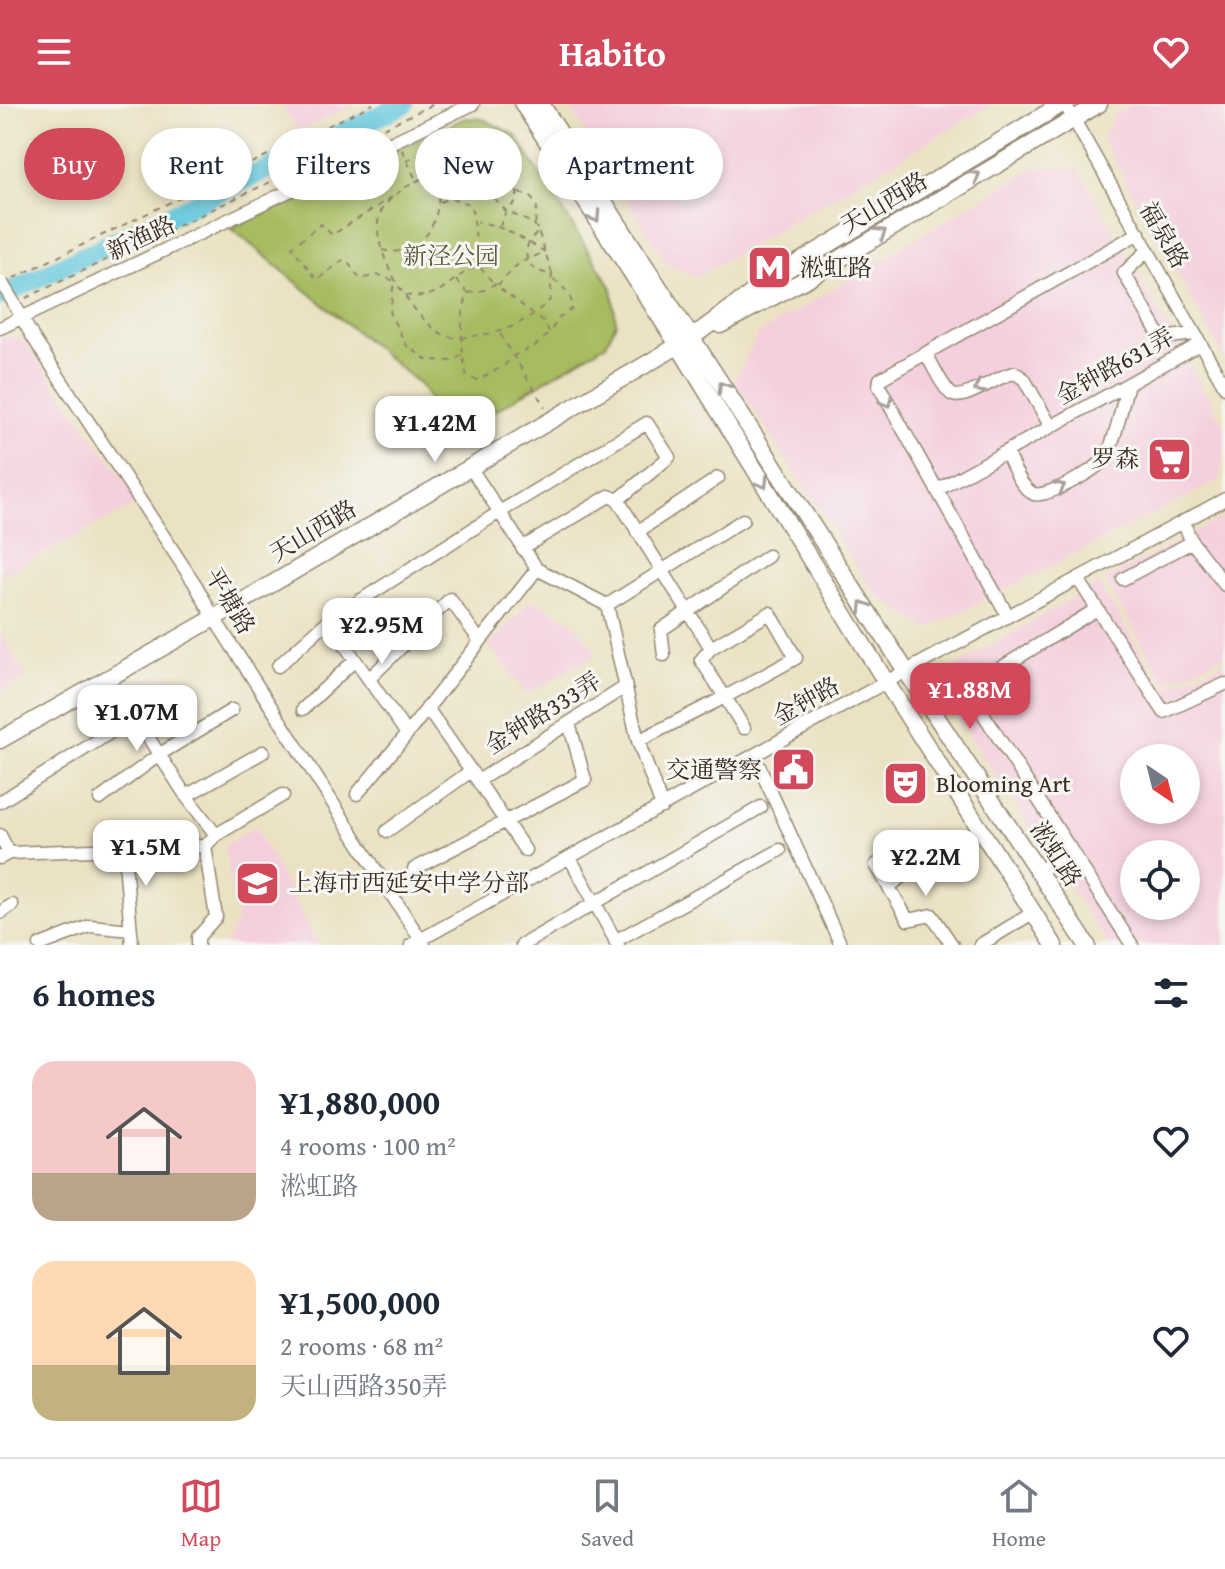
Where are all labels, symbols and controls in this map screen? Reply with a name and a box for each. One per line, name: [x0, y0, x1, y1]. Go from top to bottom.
text: Habito: [559, 26, 666, 79]
icon: menu: [32, 30, 76, 74]
icon: heart: [1149, 30, 1193, 74]
chip: Buy: [24, 128, 125, 200]
chip: Rent: [141, 128, 252, 200]
chip: Filters: [268, 128, 399, 200]
chip: New: [415, 128, 522, 200]
chip: Apartment: [538, 128, 723, 200]
street label: 天山西路: [834, 163, 934, 242]
one-way arrow: [966, 170, 981, 186]
street label: 福泉路: [1131, 195, 1198, 275]
street label: 新渔路: [101, 206, 181, 269]
one-way arrow: [586, 208, 601, 222]
one-way arrow: [872, 227, 887, 242]
park label: 新泾公园: [403, 238, 499, 273]
metro station icon: 淞虹路: [745, 244, 793, 292]
place label: 淞虹路: [800, 250, 872, 285]
street label: 金钟路631弄: [1049, 319, 1180, 413]
one-way arrow: [973, 378, 988, 394]
one-way arrow: [718, 382, 733, 396]
one-way arrow: [878, 394, 893, 408]
pin: ¥1.42M: [370, 396, 500, 464]
text: ¥1.42M: [393, 402, 477, 441]
supermarket icon: 罗森: [1146, 435, 1194, 483]
place label: 罗森: [1091, 441, 1139, 476]
one-way arrow: [753, 474, 769, 489]
one-way arrow: [1051, 482, 1066, 497]
street label: 天山西路: [263, 491, 363, 570]
street label: 平塘路: [197, 561, 264, 641]
pin: ¥2.95M: [317, 598, 447, 666]
one-way arrow: [858, 600, 873, 615]
text: ¥2.95M: [340, 604, 424, 643]
street label: 金钟路333弄: [478, 663, 607, 762]
pin: ¥1.88M: [905, 663, 1035, 731]
street label: 金钟路: [766, 668, 846, 733]
text: ¥1.88M: [928, 669, 1012, 708]
pin: ¥1.07M: [72, 685, 202, 753]
text: ¥1.07M: [95, 691, 179, 730]
north arrow: [1120, 744, 1200, 824]
map controls: [1120, 744, 1200, 920]
public building icon: 交通警察: [769, 746, 817, 794]
place label: 交通警察: [666, 752, 762, 787]
theatre icon: Blooming Art: [881, 760, 929, 808]
place label: Blooming Art: [936, 766, 1071, 801]
street label: 淞虹路: [1022, 814, 1091, 893]
pin: ¥1.5M: [90, 820, 202, 888]
text: ¥1.5M: [111, 826, 181, 865]
pin: ¥2.2M: [870, 830, 982, 898]
text: ¥2.2M: [891, 836, 961, 875]
button: locate: [1120, 840, 1200, 920]
school or university icon: 上海市西延安中学分部: [234, 859, 282, 907]
place label: 上海市西延安中学分部: [289, 865, 529, 900]
text: 6 homes: [32, 969, 156, 1018]
icon: filters: [1149, 971, 1193, 1015]
text: ¥1,880,000: [280, 1077, 440, 1126]
icon: home: [96, 1093, 192, 1189]
icon: heart: [1149, 1119, 1193, 1163]
text: 4 rooms · 100 m²: [280, 1126, 456, 1165]
text: 淞虹路: [280, 1166, 358, 1205]
text: ¥1,500,000: [280, 1277, 440, 1326]
icon: home: [96, 1293, 192, 1389]
icon: heart: [1149, 1319, 1193, 1363]
text: 2 rooms · 68 m²: [280, 1326, 443, 1365]
text: 天山西路350弄: [280, 1366, 448, 1405]
tab: Map: [179, 1474, 223, 1554]
tab: Saved: [581, 1474, 634, 1554]
tab: Home: [992, 1474, 1046, 1554]

